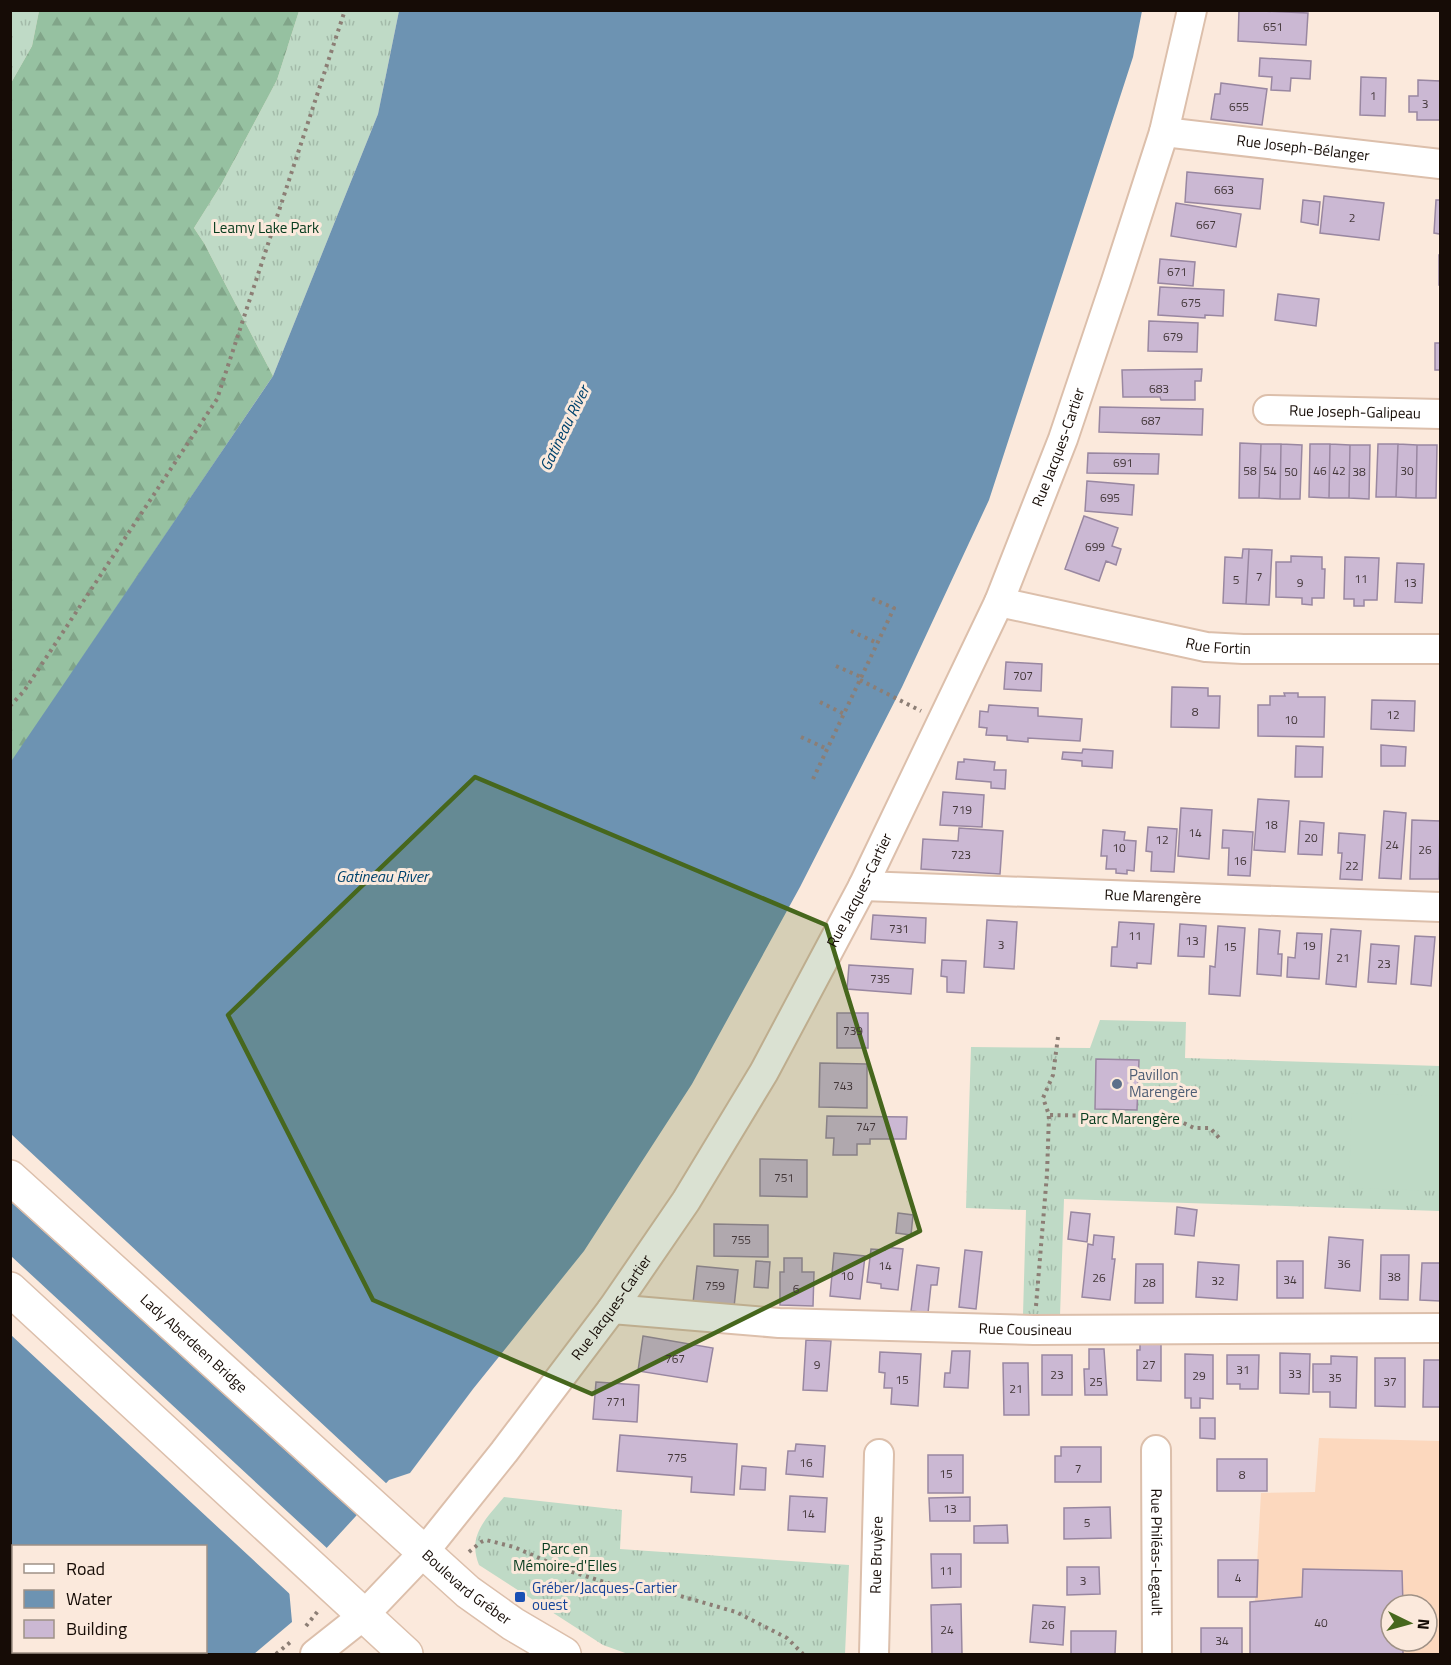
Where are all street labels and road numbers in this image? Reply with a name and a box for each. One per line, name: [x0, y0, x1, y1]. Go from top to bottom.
street label: Rue Joseph-Bélanger: [1235, 129, 1371, 167]
street label: Rue Jacques-Cartier: [1026, 384, 1090, 510]
street label: Rue Joseph-Galipeau: [1289, 398, 1421, 425]
street label: Rue Fortin: [1184, 631, 1251, 660]
street label: Rue Jacques-Cartier: [820, 829, 898, 951]
street label: Rue Marengère: [1104, 883, 1202, 909]
street label: Rue Jacques-Cartier: [565, 1250, 657, 1365]
street label: Lady Aberdeen Bridge: [135, 1288, 253, 1398]
street label: Rue Cousineau: [978, 1316, 1072, 1341]
street label: Rue Philéas-Legault: [1145, 1488, 1169, 1616]
street label: Rue Bruyère: [864, 1516, 888, 1594]
street label: Boulevard Gréber: [417, 1544, 516, 1630]

